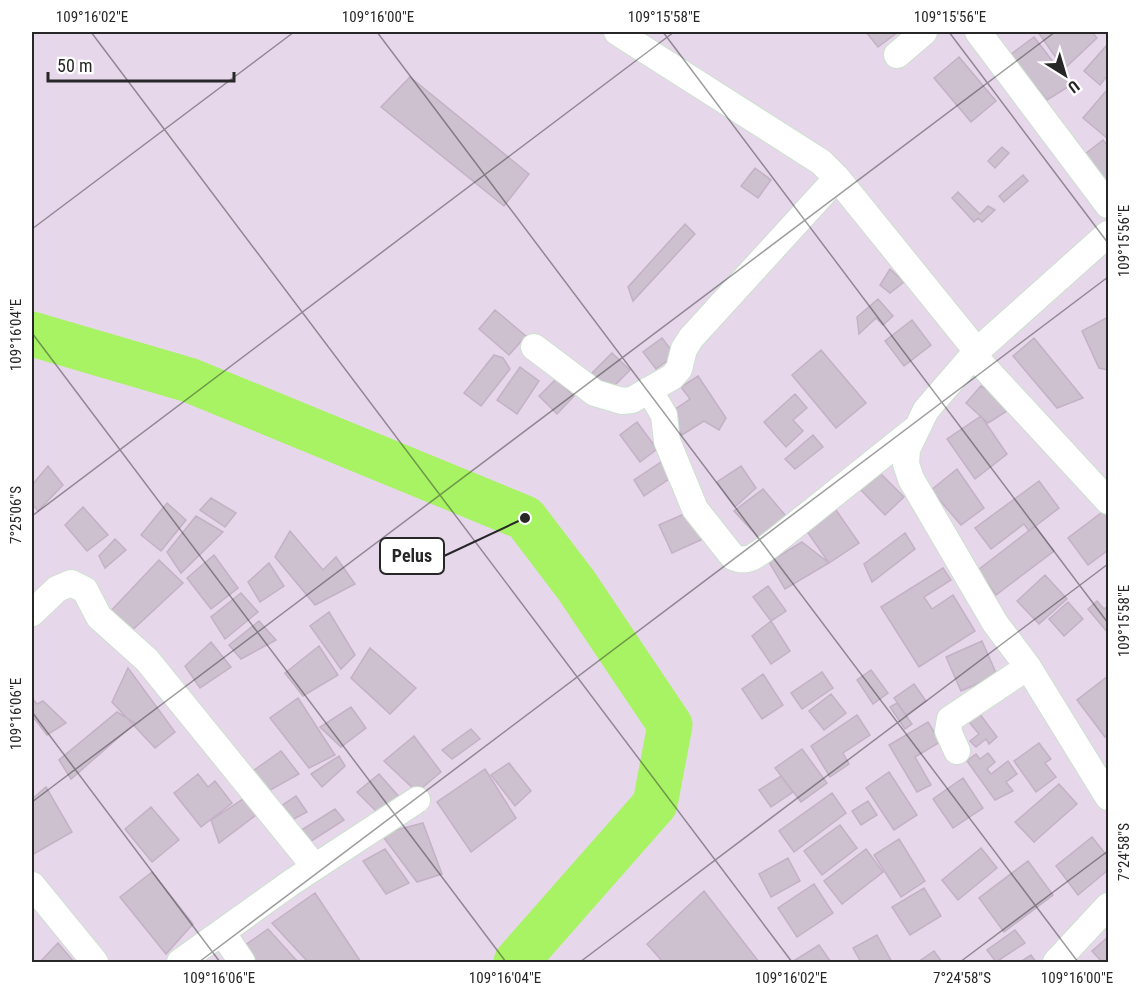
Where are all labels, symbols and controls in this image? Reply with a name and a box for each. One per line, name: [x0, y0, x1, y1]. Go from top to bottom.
text: 109°16'02"E: [56, 8, 128, 26]
text: 109°16'00"E: [342, 8, 414, 26]
text: 109°15'58"E: [628, 8, 700, 26]
text: 109°15'56"E: [914, 8, 986, 26]
scale bar: [48, 45, 234, 83]
north arrow: [1035, 45, 1095, 105]
text: 50 m: [57, 55, 92, 76]
text: U: [1064, 76, 1083, 97]
text: 109°15'56"E: [1115, 205, 1133, 277]
text: 109°16'04"E: [7, 299, 25, 371]
text: 7°25'06"S: [7, 486, 25, 544]
callout: Pelus: [380, 538, 444, 574]
text: Pelus: [392, 545, 432, 566]
text: 109°15'58"E: [1115, 585, 1133, 657]
text: 109°16'06"E: [7, 678, 25, 750]
text: 7°24'58"S: [1115, 823, 1133, 881]
text: 109°16'06"E: [183, 969, 255, 987]
text: 109°16'04"E: [469, 969, 541, 987]
text: 109°16'02"E: [755, 969, 827, 987]
text: 7°24'58"S: [933, 969, 991, 987]
text: 109°16'00"E: [1041, 969, 1113, 987]

